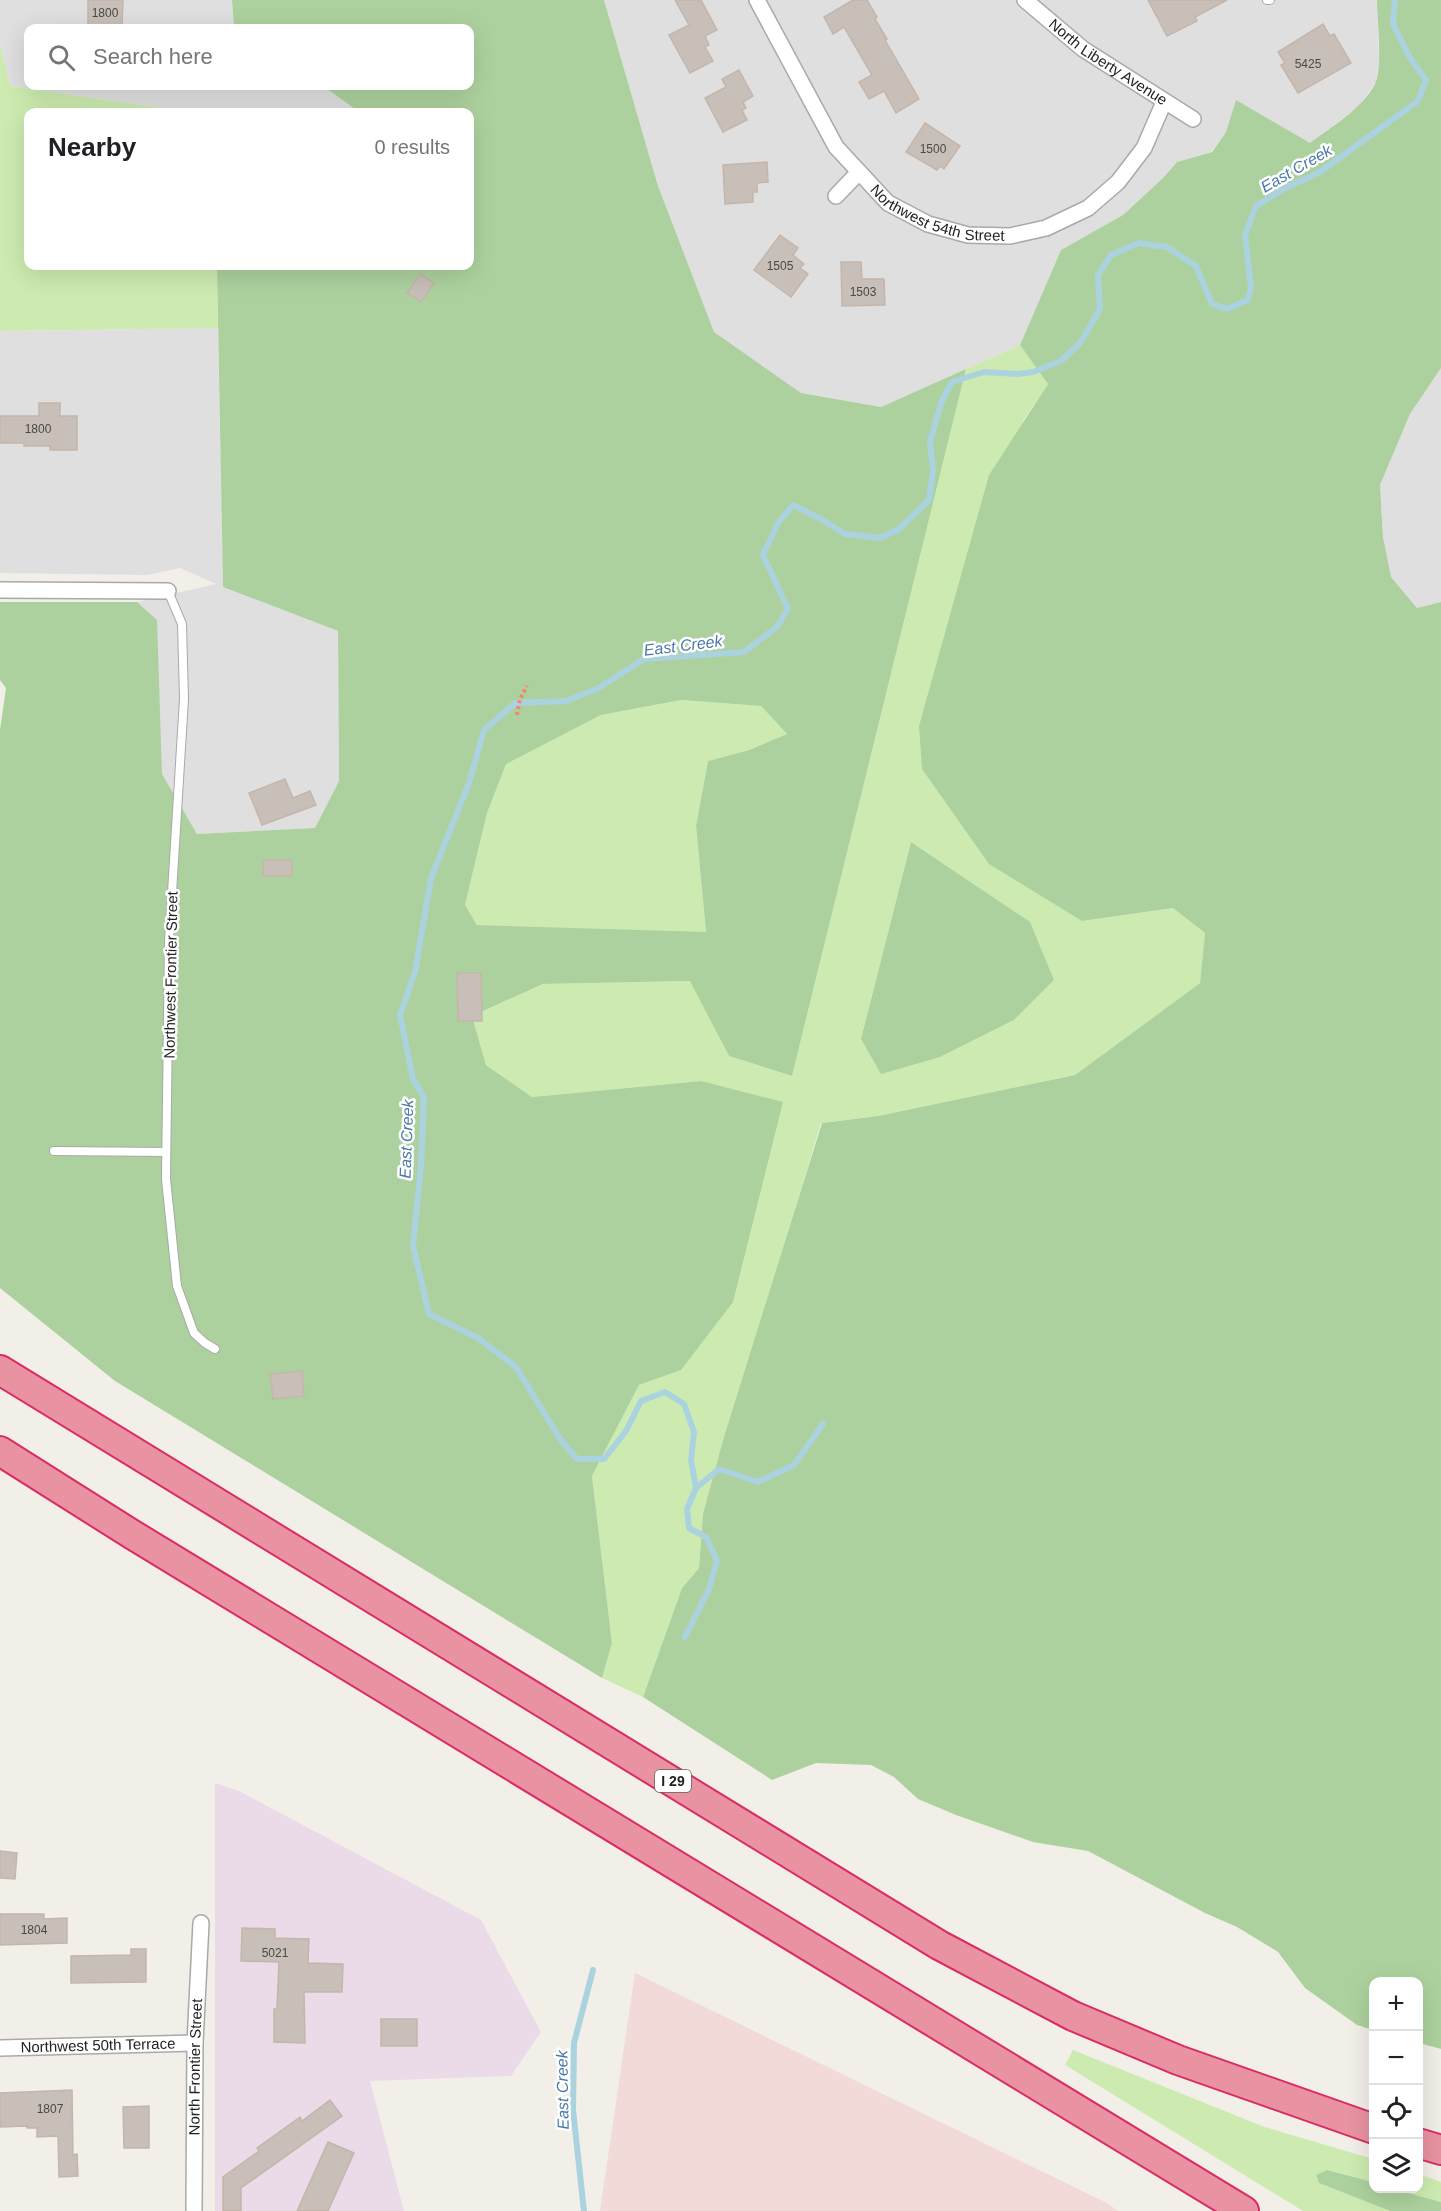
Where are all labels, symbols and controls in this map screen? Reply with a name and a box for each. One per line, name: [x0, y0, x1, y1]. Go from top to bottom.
house number: 1800: [92, 6, 119, 20]
street label: North Liberty Avenue: [1046, 15, 1171, 108]
search box: [24, 24, 474, 90]
icon: search: [45, 41, 78, 74]
text: Search here: [93, 44, 213, 69]
house number: 5425: [1295, 57, 1322, 71]
text: Nearby: [48, 132, 136, 162]
text: 0 results: [374, 136, 450, 158]
water label: East Creek: [1258, 141, 1336, 196]
house number: 1500: [920, 142, 947, 156]
street label: Northwest 54th Street: [867, 181, 1006, 244]
house number: 1505: [767, 259, 794, 273]
house number: 1503: [850, 285, 877, 299]
house number: 1800: [25, 422, 52, 436]
water label: East Creek: [643, 632, 724, 659]
street label: Northwest Frontier Street: [161, 890, 180, 1059]
water label: East Creek: [397, 1098, 416, 1179]
road number: I 29: [655, 1770, 691, 1792]
house number: 1804: [21, 1923, 48, 1937]
house number: 5021: [262, 1946, 289, 1960]
map controls: [1369, 1977, 1423, 2193]
button: +: [1369, 1977, 1423, 2031]
street label: North Frontier Street: [185, 1997, 205, 2135]
button: −: [1369, 2031, 1423, 2085]
street label: Northwest 50th Terrace: [20, 2035, 176, 2055]
water label: East Creek: [553, 2049, 572, 2130]
button: locate: [1369, 2085, 1423, 2139]
house number: 1807: [37, 2102, 64, 2116]
button: layers: [1369, 2139, 1423, 2193]

